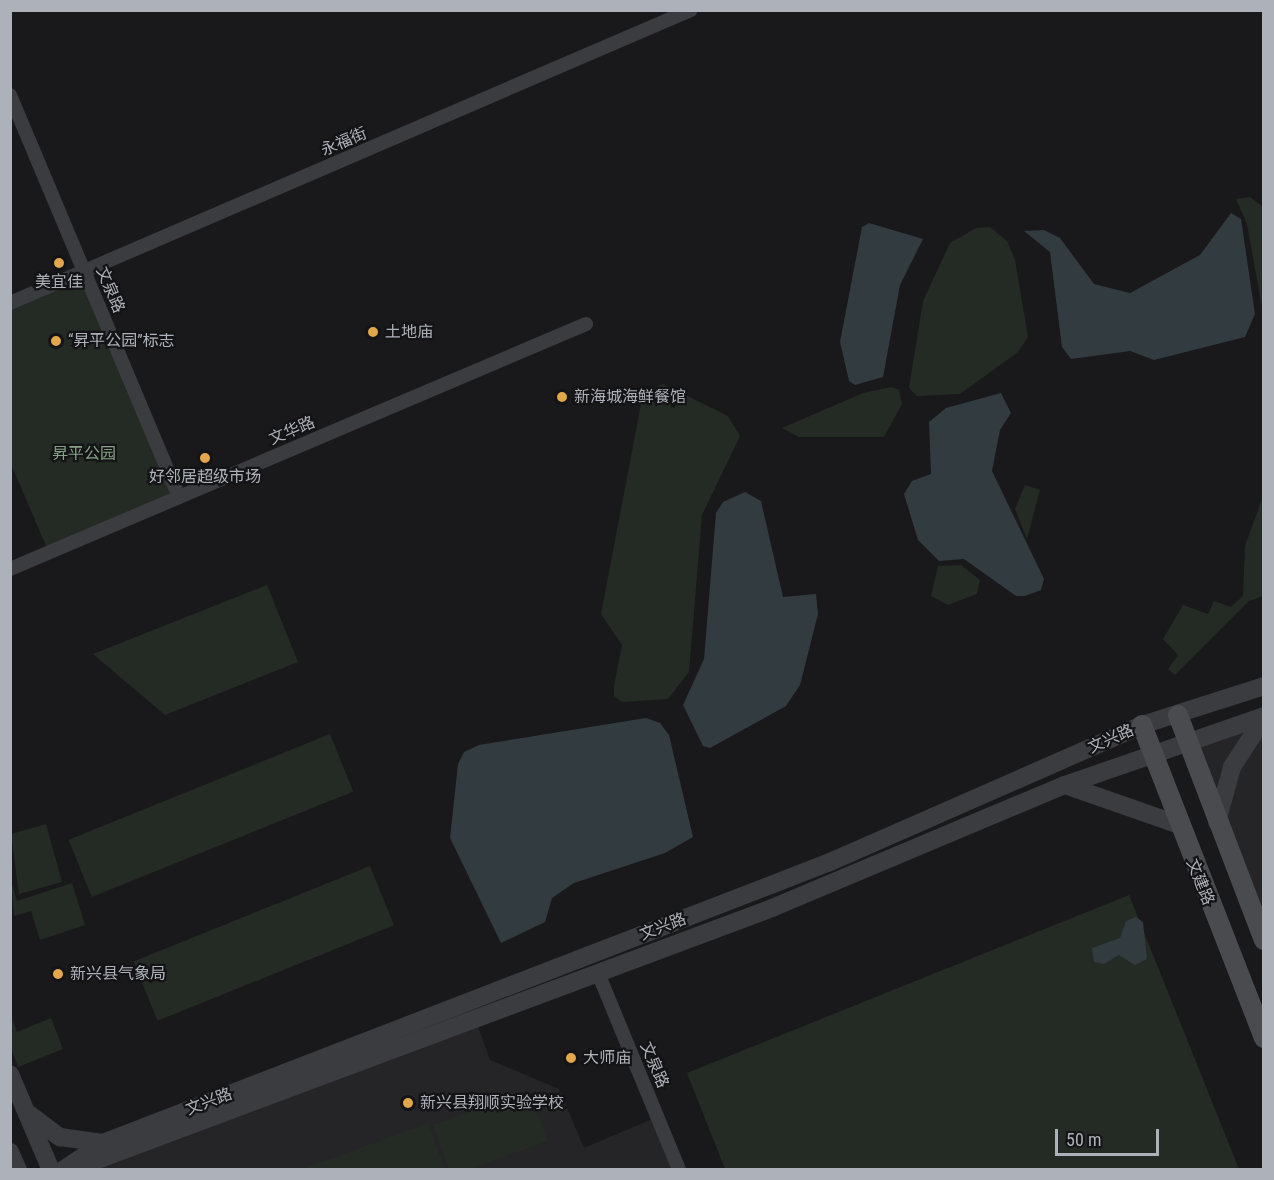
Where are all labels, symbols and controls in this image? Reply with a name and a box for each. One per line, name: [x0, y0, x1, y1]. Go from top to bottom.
street label: 永福街: [318, 124, 370, 160]
marker: 美宜佳: [52, 256, 66, 270]
street label: 文泉路: [92, 264, 128, 316]
place label: 美宜佳: [35, 272, 83, 292]
place label: 土地庙: [385, 322, 433, 342]
marker: 土地庙: [366, 325, 380, 339]
place label: “昇平公园”标志: [68, 331, 175, 351]
marker: “昇平公园”标志: [49, 334, 63, 348]
place label: 新海城海鲜餐馆: [574, 387, 686, 407]
marker: 新海城海鲜餐馆: [555, 390, 569, 404]
street label: 文华路: [266, 413, 318, 449]
park label: 昇平公园: [52, 444, 116, 464]
marker: 好邻居超级市场: [198, 451, 212, 465]
place label: 好邻居超级市场: [149, 467, 261, 487]
street label: 文兴路: [1085, 720, 1137, 758]
street label: 文建路: [1182, 856, 1218, 908]
street label: 文兴路: [637, 909, 689, 945]
place label: 新兴县气象局: [70, 964, 166, 984]
marker: 新兴县气象局: [51, 967, 65, 981]
street label: 文泉路: [636, 1039, 672, 1091]
place label: 大师庙: [583, 1048, 631, 1068]
marker: 大师庙: [564, 1051, 578, 1065]
street label: 文兴路: [183, 1084, 235, 1120]
place label: 新兴县翔顺实验学校: [420, 1093, 564, 1113]
marker: 新兴县翔顺实验学校: [401, 1096, 415, 1110]
scale bar: [1058, 1117, 1162, 1155]
text: 50 m: [1066, 1129, 1101, 1150]

